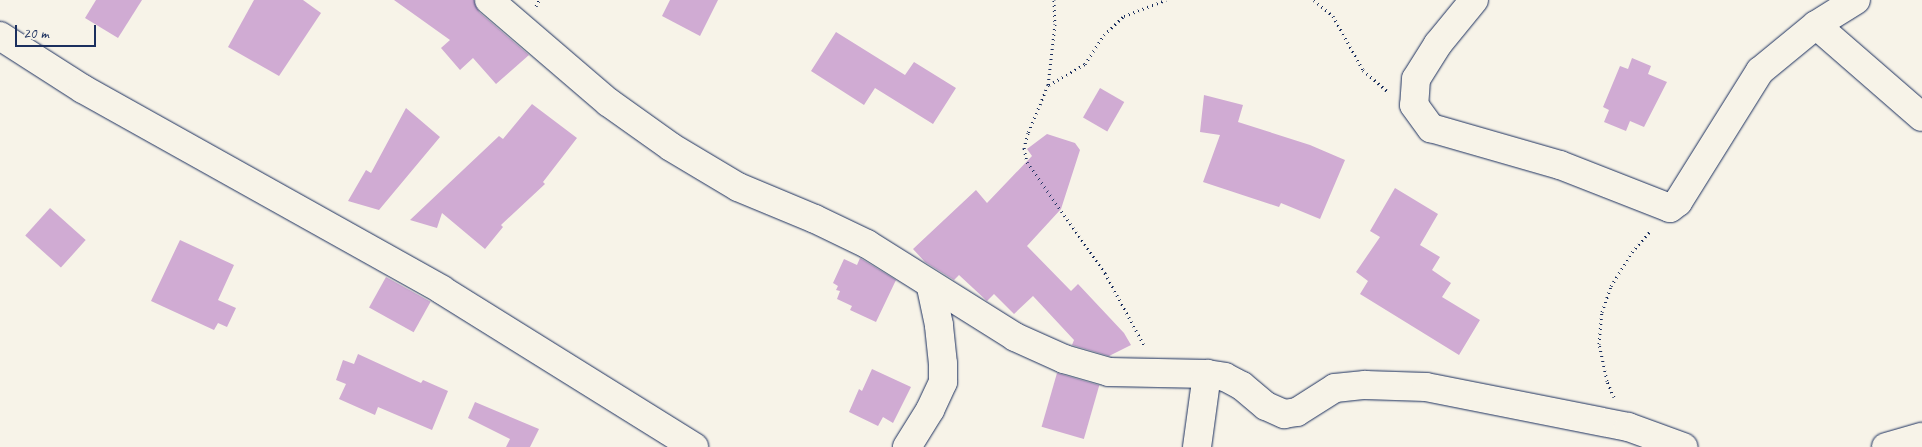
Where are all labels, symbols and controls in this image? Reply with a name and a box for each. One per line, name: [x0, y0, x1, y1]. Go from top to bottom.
scale bar: [18, 15, 99, 47]
text: 20 m: [23, 24, 49, 43]

